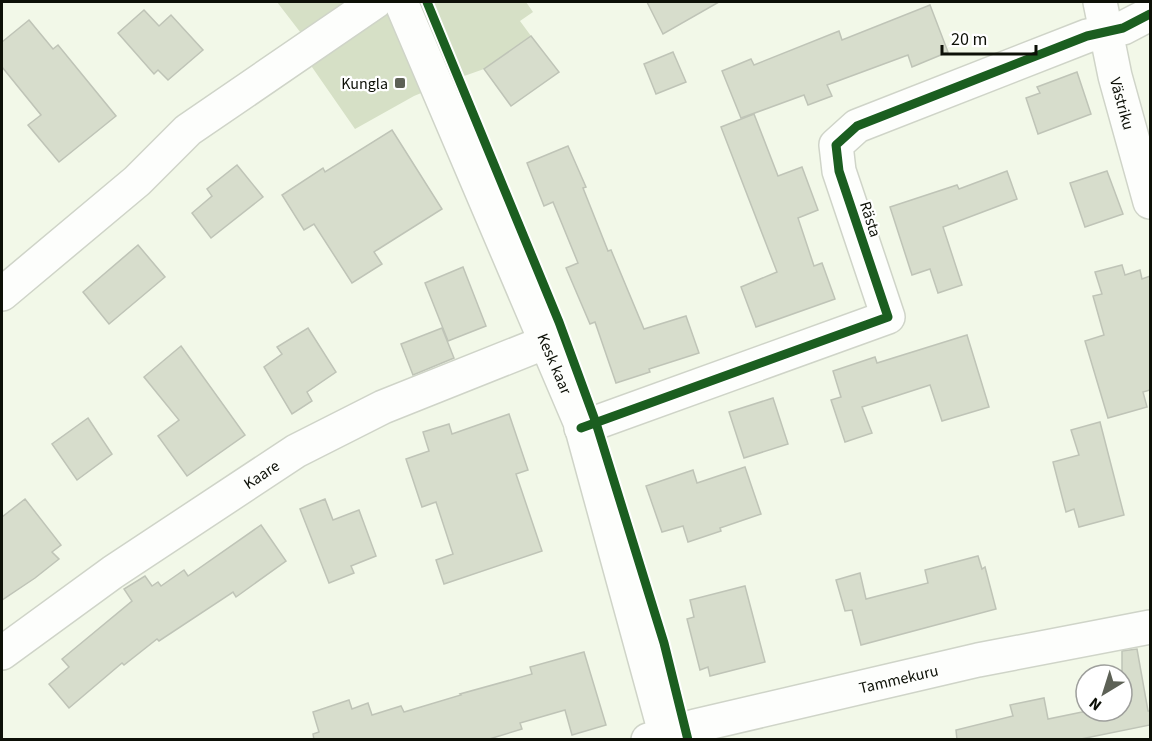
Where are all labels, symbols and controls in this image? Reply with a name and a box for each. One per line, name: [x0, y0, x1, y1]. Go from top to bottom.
scale bar: [942, 18, 1036, 56]
text: 20 m: [951, 27, 987, 52]
place label: Kungla: [341, 73, 388, 95]
street label: Västriku: [1104, 75, 1139, 133]
marker: Kungla: [393, 76, 407, 90]
street label: Rästa: [854, 198, 886, 240]
street label: Kesk kaar: [531, 330, 577, 398]
street label: Kaare: [239, 455, 284, 495]
street label: Tammekuru: [857, 660, 941, 699]
north arrow: [1074, 663, 1134, 723]
text: N: [1084, 692, 1106, 716]

